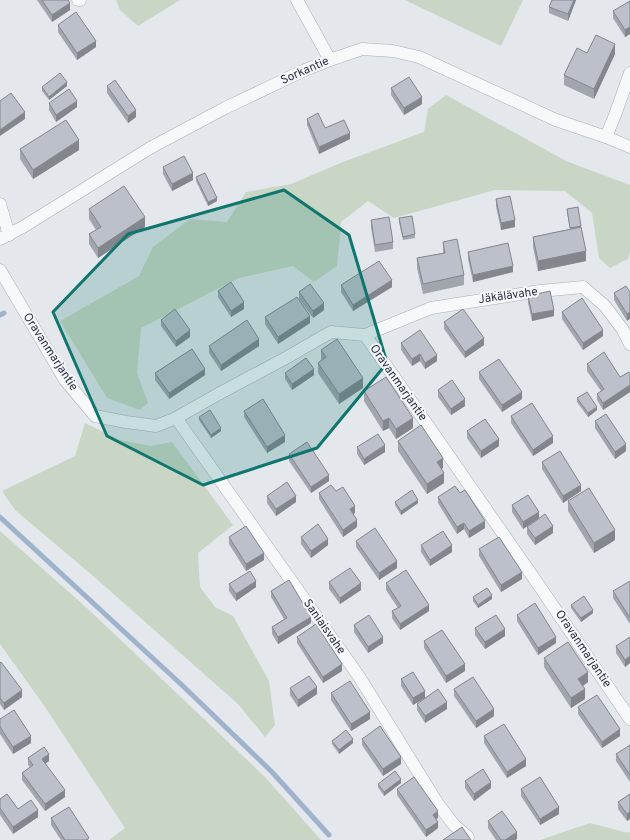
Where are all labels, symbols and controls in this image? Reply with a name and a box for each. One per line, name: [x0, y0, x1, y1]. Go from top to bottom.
street label: Sorkantie: [278, 53, 332, 89]
street label: Jäkälävahe: [477, 284, 539, 308]
street label: Oravanmarjantie: [19, 310, 81, 394]
street label: Oravanmarjantie: [366, 342, 430, 424]
street label: Saniaisvahe: [299, 596, 349, 658]
street label: Oravanmarjantie: [551, 607, 615, 691]

